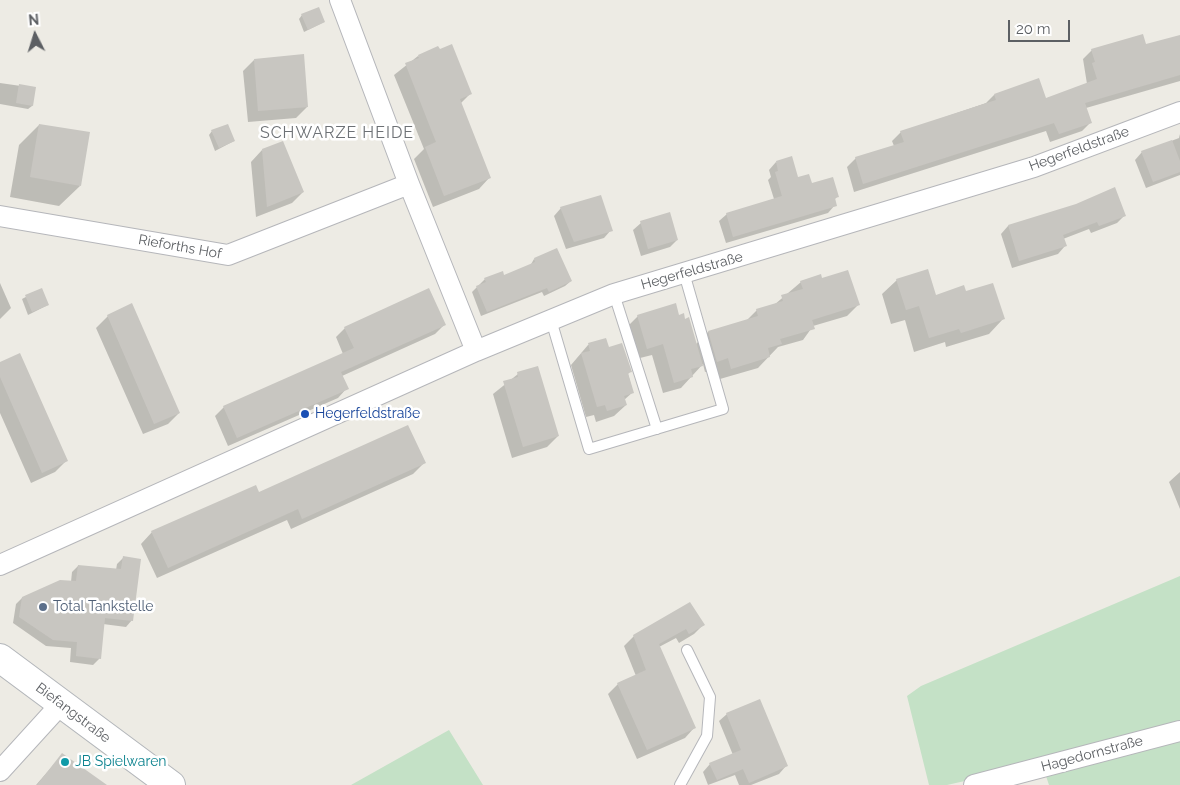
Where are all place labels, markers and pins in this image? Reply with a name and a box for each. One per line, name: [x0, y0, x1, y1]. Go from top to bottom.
place label: Hegerfeldstraße: [315, 406, 420, 422]
marker: Hegerfeldstraße: [299, 408, 311, 420]
place label: Total Tankstelle: [53, 599, 154, 615]
marker: Total Tankstelle: [37, 601, 49, 613]
place label: JB Spielwaren: [75, 754, 167, 770]
marker: JB Spielwaren: [59, 756, 71, 768]

